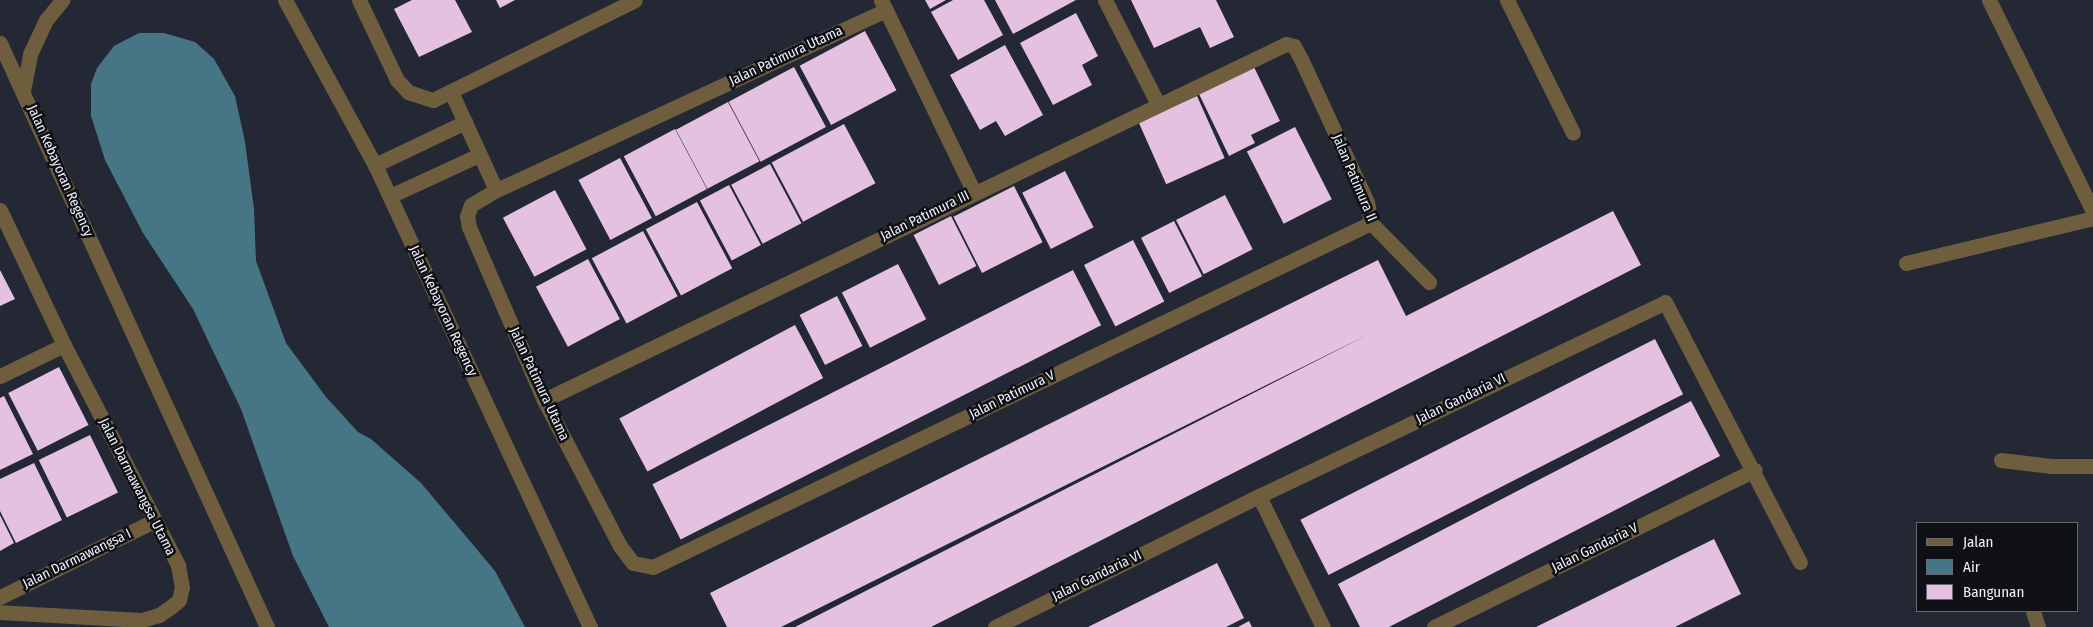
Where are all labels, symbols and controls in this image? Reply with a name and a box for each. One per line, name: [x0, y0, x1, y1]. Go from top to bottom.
street label: Jalan Patimura Utama: [727, 22, 845, 90]
street label: Jalan Kebayoran Regency: [23, 102, 97, 240]
street label: Jalan Patimura II: [1328, 132, 1380, 224]
street label: Jalan Patimura III: [878, 187, 972, 245]
street label: Jalan Kebayoran Regency: [405, 243, 481, 379]
street label: Jalan Patimura Utama: [505, 325, 573, 443]
street label: Jalan Patimura V: [966, 367, 1058, 423]
street label: Jalan Gandaria VI: [1413, 370, 1509, 428]
street label: Jalan Darmawangsa Utama: [95, 416, 179, 558]
street label: Jalan Gandaria V: [1549, 520, 1641, 576]
legend: [1916, 522, 2078, 612]
street label: Jalan Darmawangsa I: [20, 525, 134, 593]
text: Jalan: [1963, 533, 1993, 551]
street label: Jalan Gandaria VI: [1049, 547, 1145, 605]
text: Air: [1963, 558, 1980, 576]
text: Bangunan: [1963, 583, 2024, 601]

